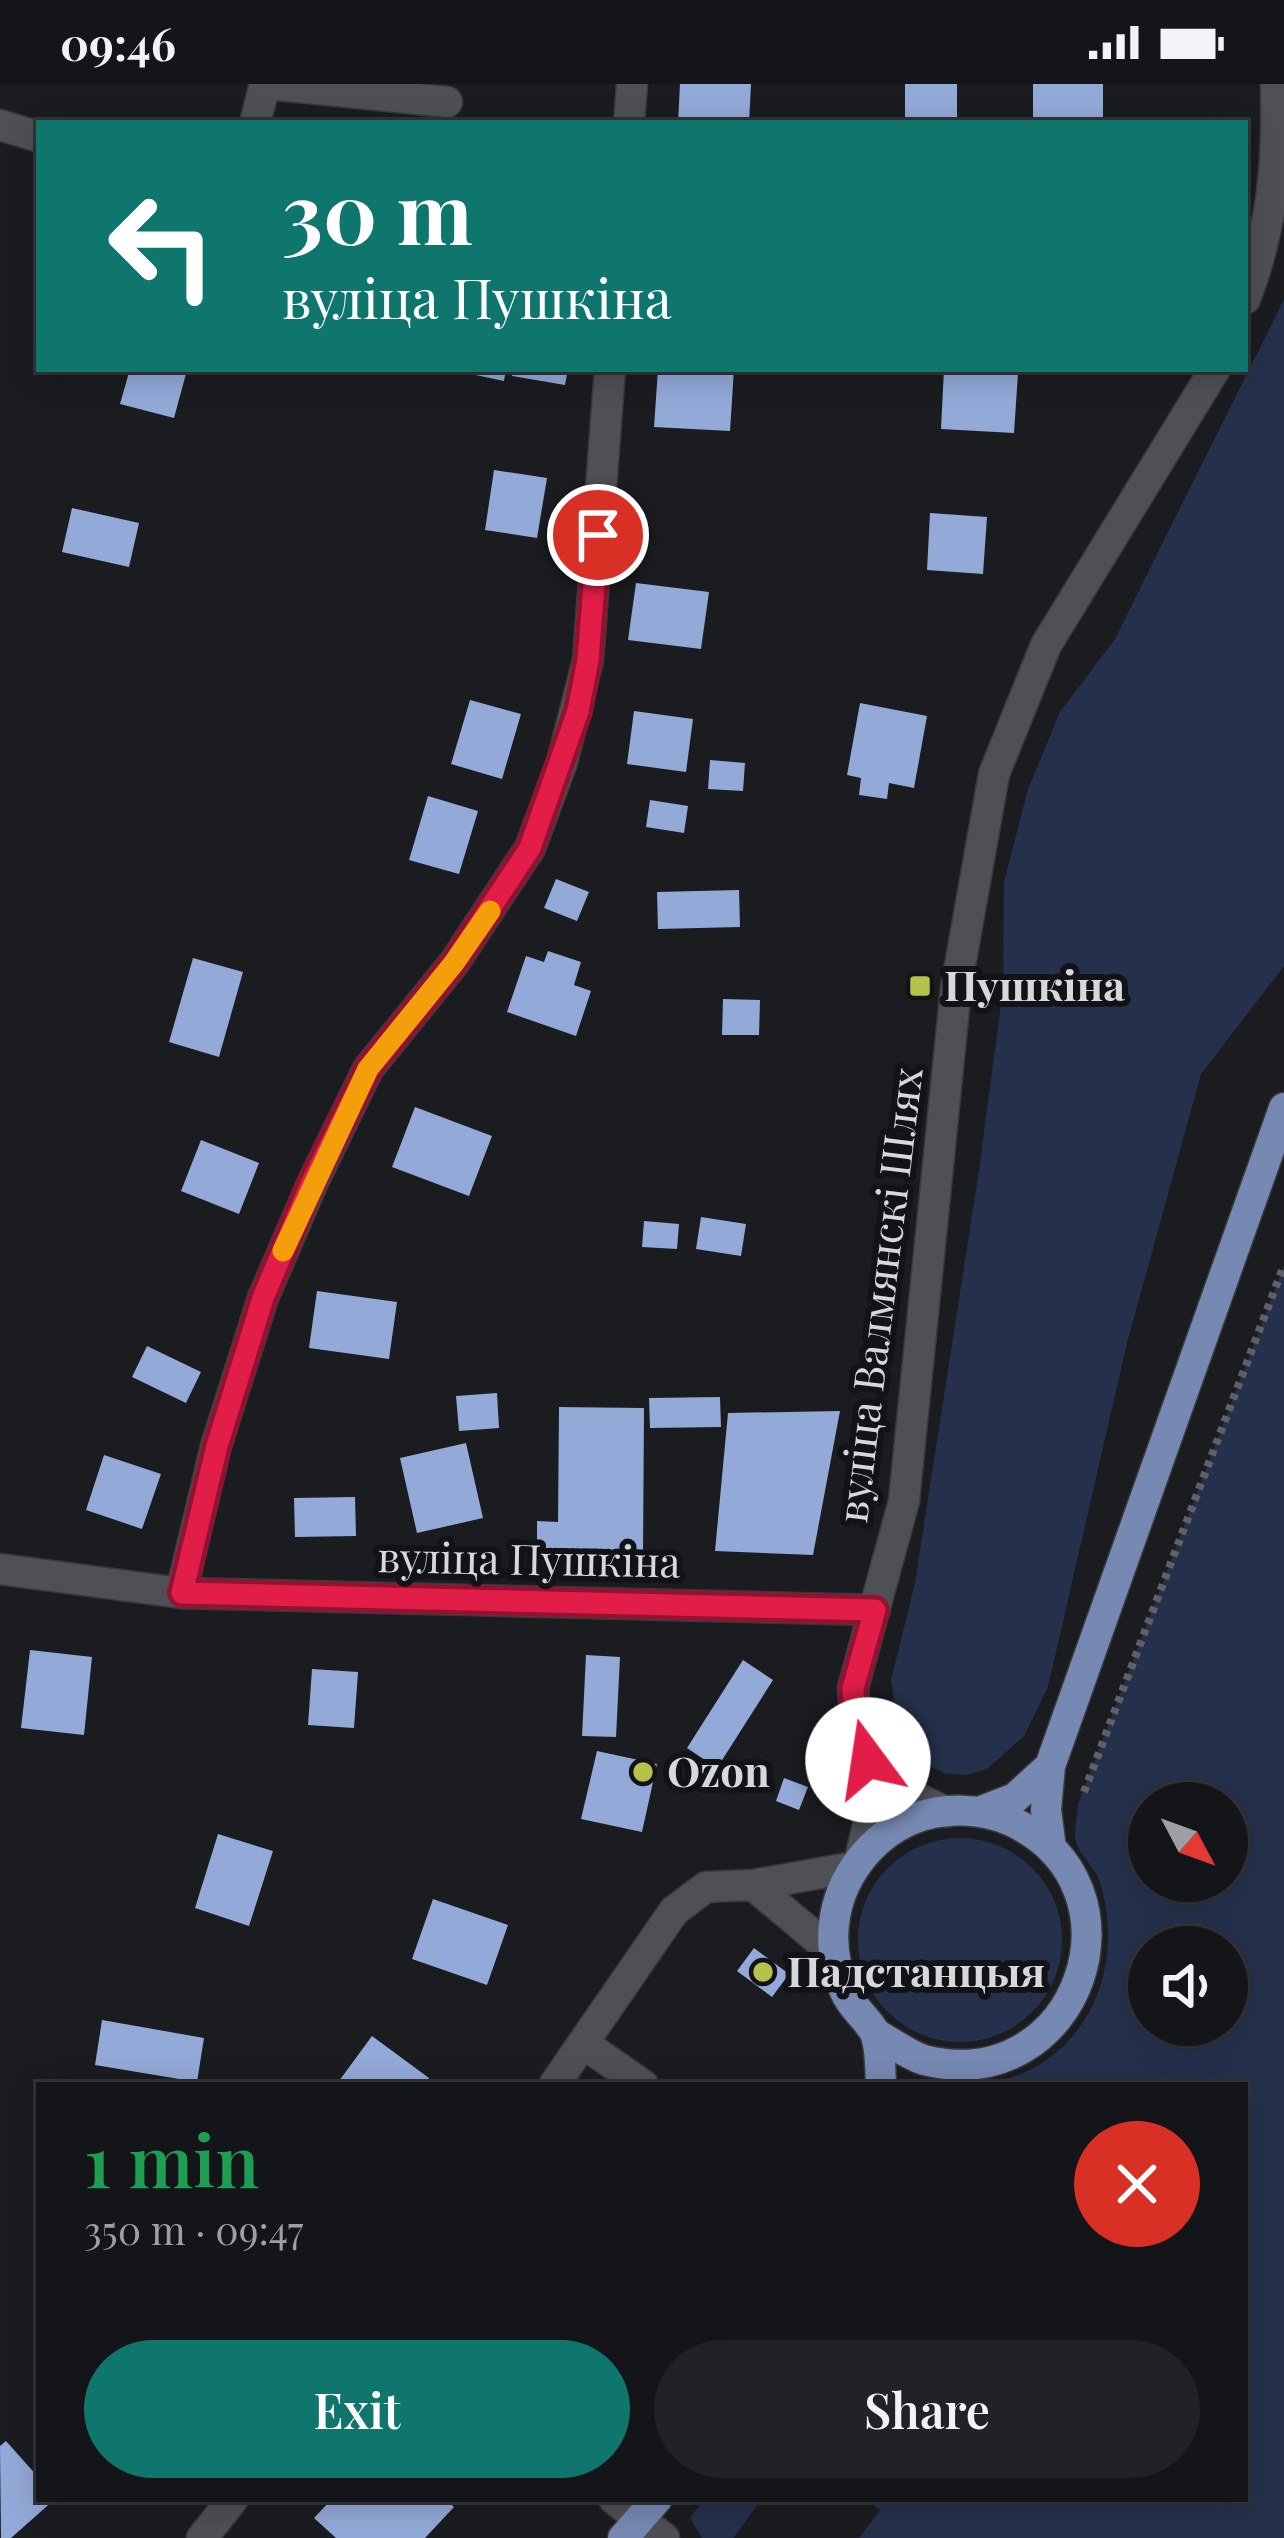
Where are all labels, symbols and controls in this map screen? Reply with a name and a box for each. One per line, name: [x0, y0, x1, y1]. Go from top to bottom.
text: 09:46: [60, 12, 176, 72]
text: 30 m: [282, 154, 473, 266]
icon: left: [84, 168, 240, 324]
text: вуліца Пушкіна: [282, 261, 672, 333]
pin: [547, 484, 649, 586]
icon: arrive: [565, 502, 631, 568]
place label: Пушкіна: [944, 956, 1125, 1012]
marker: Пушкіна: [907, 973, 933, 999]
street label: вуліца Валмянскі Шлях: [822, 1064, 934, 1526]
street label: вуліца Пушкіна: [377, 1527, 681, 1589]
position arrow: [805, 1697, 931, 1823]
place label: Ozon: [667, 1742, 770, 1798]
marker: Ozon: [630, 1759, 656, 1785]
north arrow: [1128, 1782, 1248, 1902]
map controls: [1128, 1782, 1248, 2046]
button: sound: [1128, 1926, 1248, 2046]
place label: Падстанцыя: [787, 1942, 1045, 1998]
marker: Падстанцыя: [750, 1959, 776, 1985]
text: 1 min: [84, 2110, 259, 2206]
button: close: [1074, 2121, 1200, 2247]
text: 350 m · 09:47: [84, 2203, 303, 2255]
button: Exit: [84, 2340, 630, 2478]
button: Share: [654, 2340, 1200, 2478]

